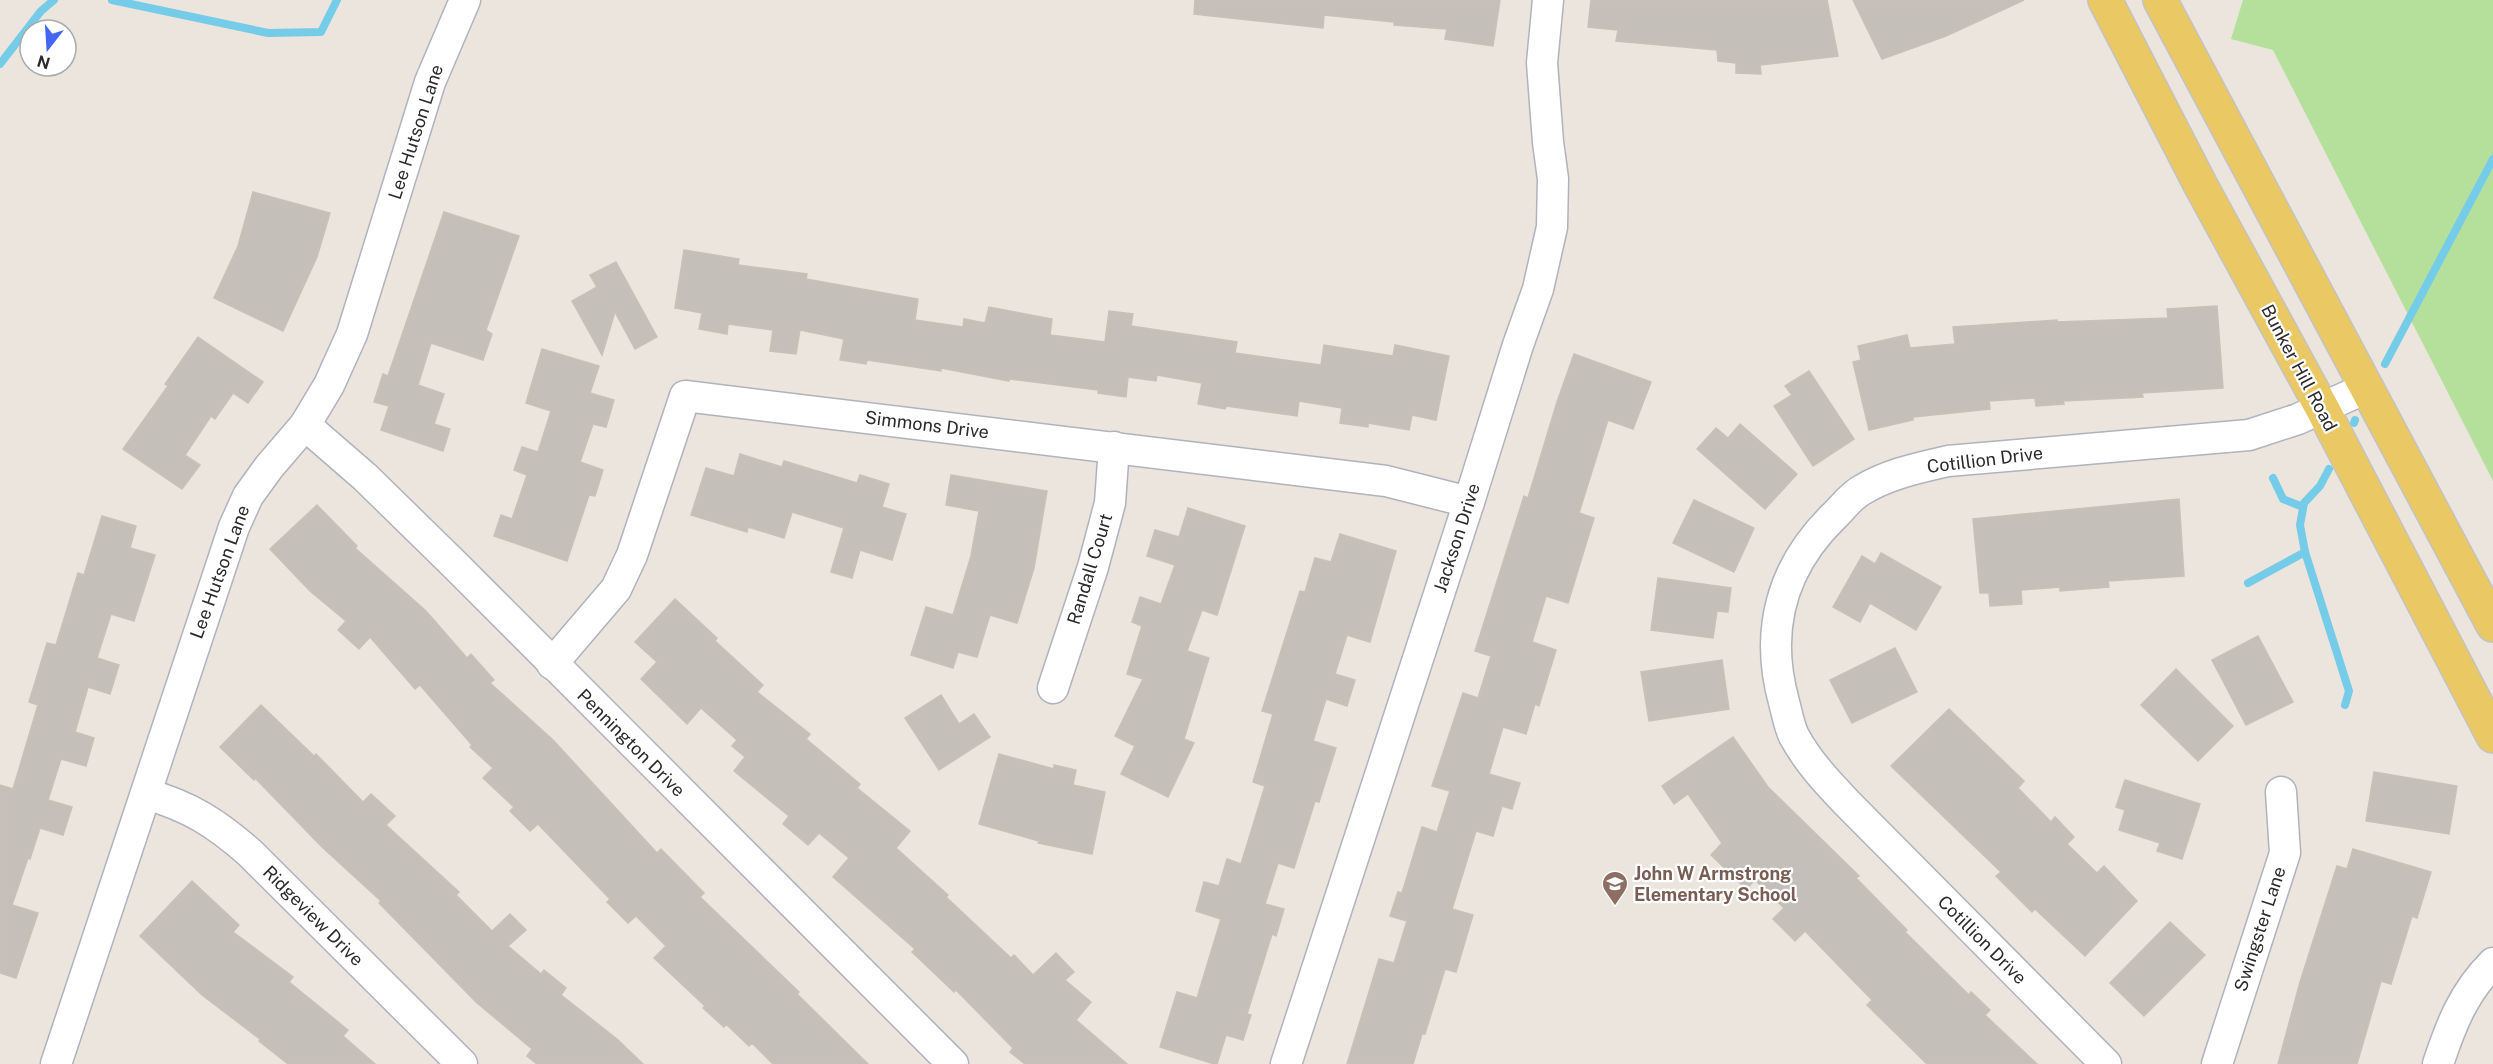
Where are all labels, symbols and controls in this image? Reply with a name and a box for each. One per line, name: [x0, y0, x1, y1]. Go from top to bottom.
north arrow: [18, 18, 78, 78]
text: N: [35, 51, 53, 73]
street label: Lee Hutson Lane: [384, 62, 447, 202]
street label: Bunker Hill Road: [2257, 301, 2342, 435]
street label: Simmons Drive: [864, 406, 990, 443]
street label: Cotillion Drive: [1926, 442, 2044, 477]
street label: Jackson Drive: [1429, 481, 1484, 595]
street label: Lee Hutson Lane: [186, 502, 253, 641]
street label: Randall Court: [1063, 511, 1116, 627]
street label: Pennington Drive: [573, 685, 689, 801]
street label: Ridgeview Drive: [259, 861, 368, 970]
place label: John W Armstrong Elementary School: [1634, 863, 1797, 905]
street label: Swingster Lane: [2229, 864, 2290, 994]
school or university icon: John W Armstrong Elementary School: [1600, 869, 1630, 907]
street label: Cotillion Drive: [1934, 891, 2031, 988]

